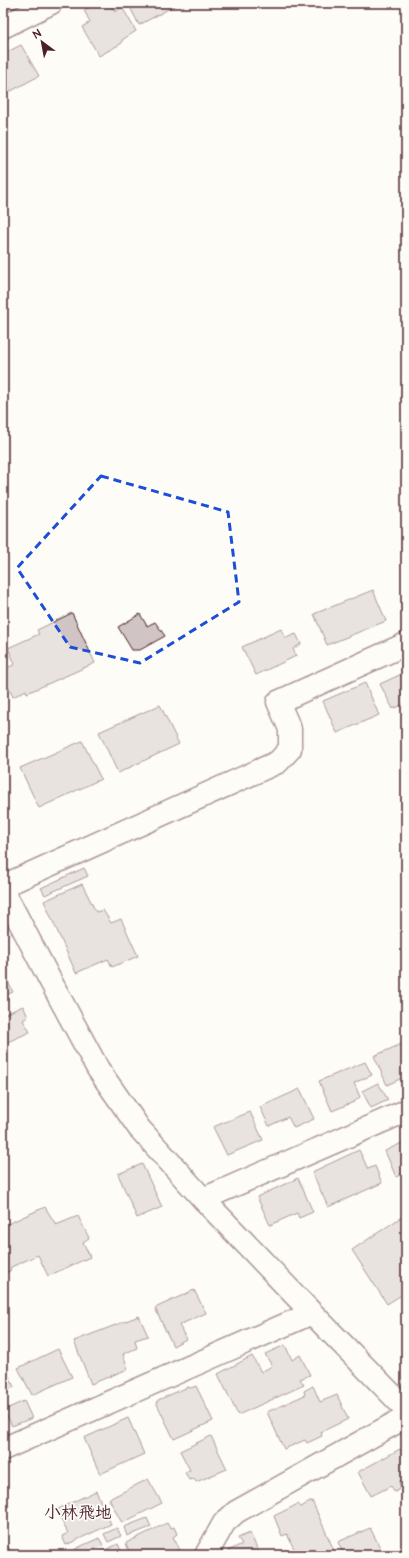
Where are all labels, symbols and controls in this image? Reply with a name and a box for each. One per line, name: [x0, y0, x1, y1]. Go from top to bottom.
north arrow: [22, 22, 62, 62]
text: N: [30, 26, 44, 42]
district label: 小林飛地: [44, 1501, 112, 1525]

